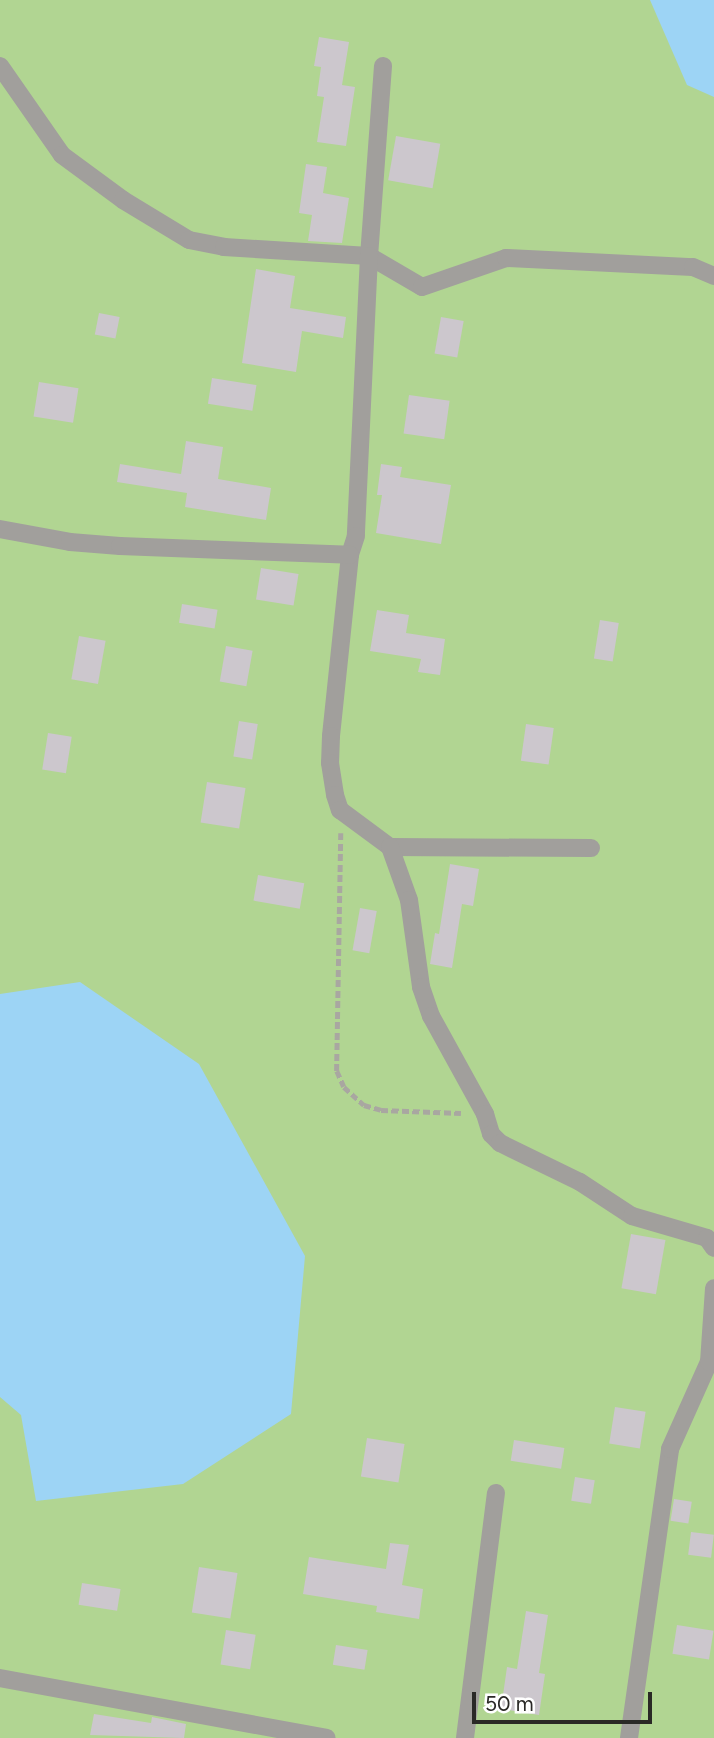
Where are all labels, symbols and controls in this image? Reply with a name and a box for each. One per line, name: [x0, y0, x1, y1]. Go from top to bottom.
scale bar: [476, 1678, 656, 1722]
text: 50 m: [485, 1691, 534, 1716]

